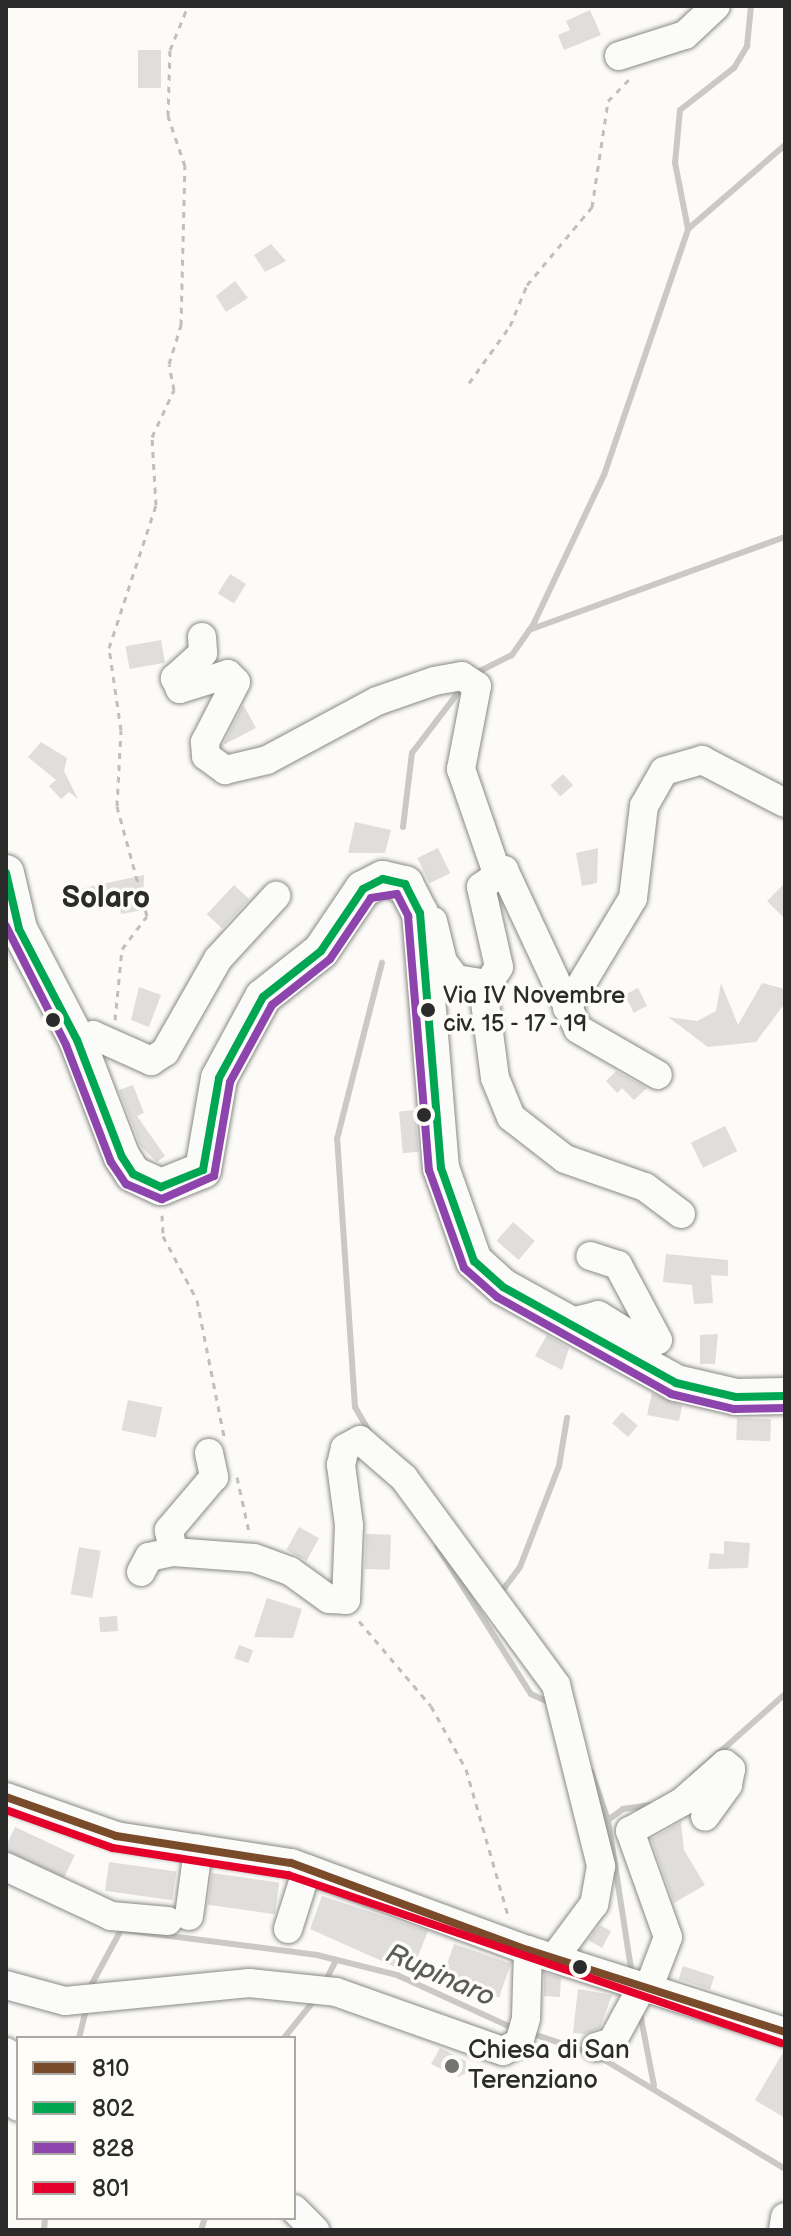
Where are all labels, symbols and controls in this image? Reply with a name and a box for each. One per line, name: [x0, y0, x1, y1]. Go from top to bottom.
district label: Solaro: [62, 880, 150, 916]
place label: Via IV Novembre civ. 15 - 17 - 19: [443, 982, 625, 1038]
marker: Via IV Novembre civ. 15 - 17 - 19: [420, 1002, 436, 1018]
unlabelled marker: [45, 1012, 61, 1028]
unlabelled marker: [416, 1107, 432, 1123]
water label: Rupinaro: [380, 1937, 500, 2015]
unlabelled marker: [572, 1959, 588, 1975]
place label: Chiesa di San Terenziano: [468, 2035, 630, 2096]
legend: [16, 2036, 296, 2220]
text: 810: [92, 2054, 129, 2083]
marker: Chiesa di San Terenziano: [443, 2057, 461, 2075]
text: 802: [92, 2094, 134, 2123]
text: 828: [92, 2134, 134, 2163]
text: 801: [92, 2174, 129, 2203]

